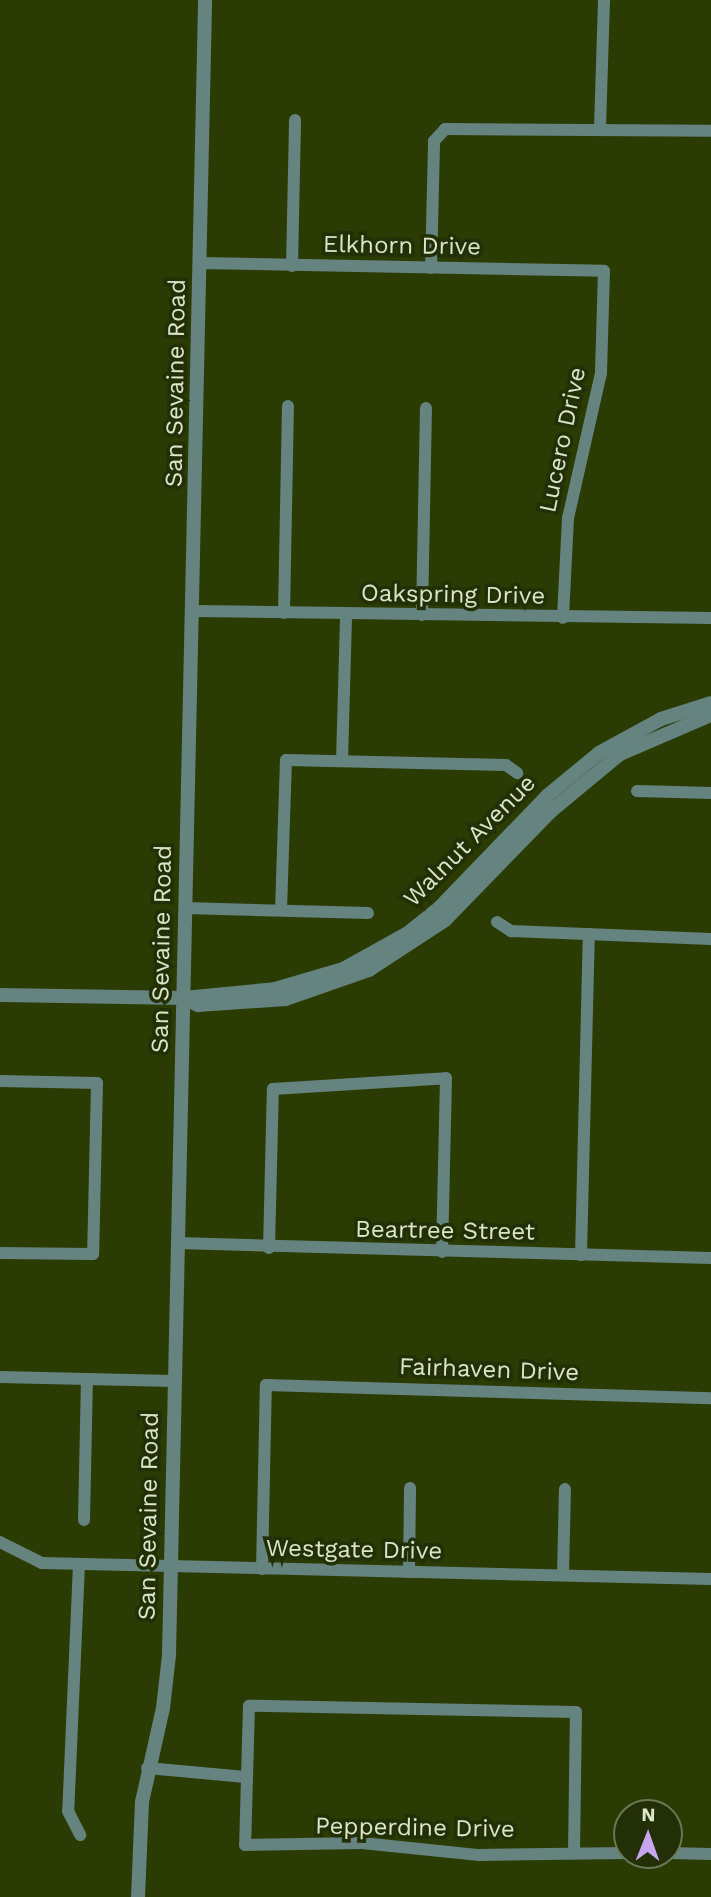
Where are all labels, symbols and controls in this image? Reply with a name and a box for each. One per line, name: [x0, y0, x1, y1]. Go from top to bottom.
street label: Elkhorn Drive: [323, 230, 481, 262]
street label: San Sevaine Road: [160, 279, 192, 487]
street label: Lucero Drive: [534, 365, 592, 515]
street label: Oakspring Drive: [361, 579, 545, 611]
street label: Walnut Avenue: [398, 769, 542, 913]
street label: San Sevaine Road: [146, 845, 178, 1053]
street label: Beartree Street: [355, 1215, 535, 1247]
street label: Fairhaven Drive: [398, 1352, 580, 1388]
street label: San Sevaine Road: [133, 1412, 165, 1620]
street label: Westgate Drive: [266, 1534, 442, 1566]
north arrow: [613, 1799, 683, 1869]
text: N: [641, 1803, 656, 1826]
street label: Pepperdine Drive: [315, 1812, 515, 1844]

